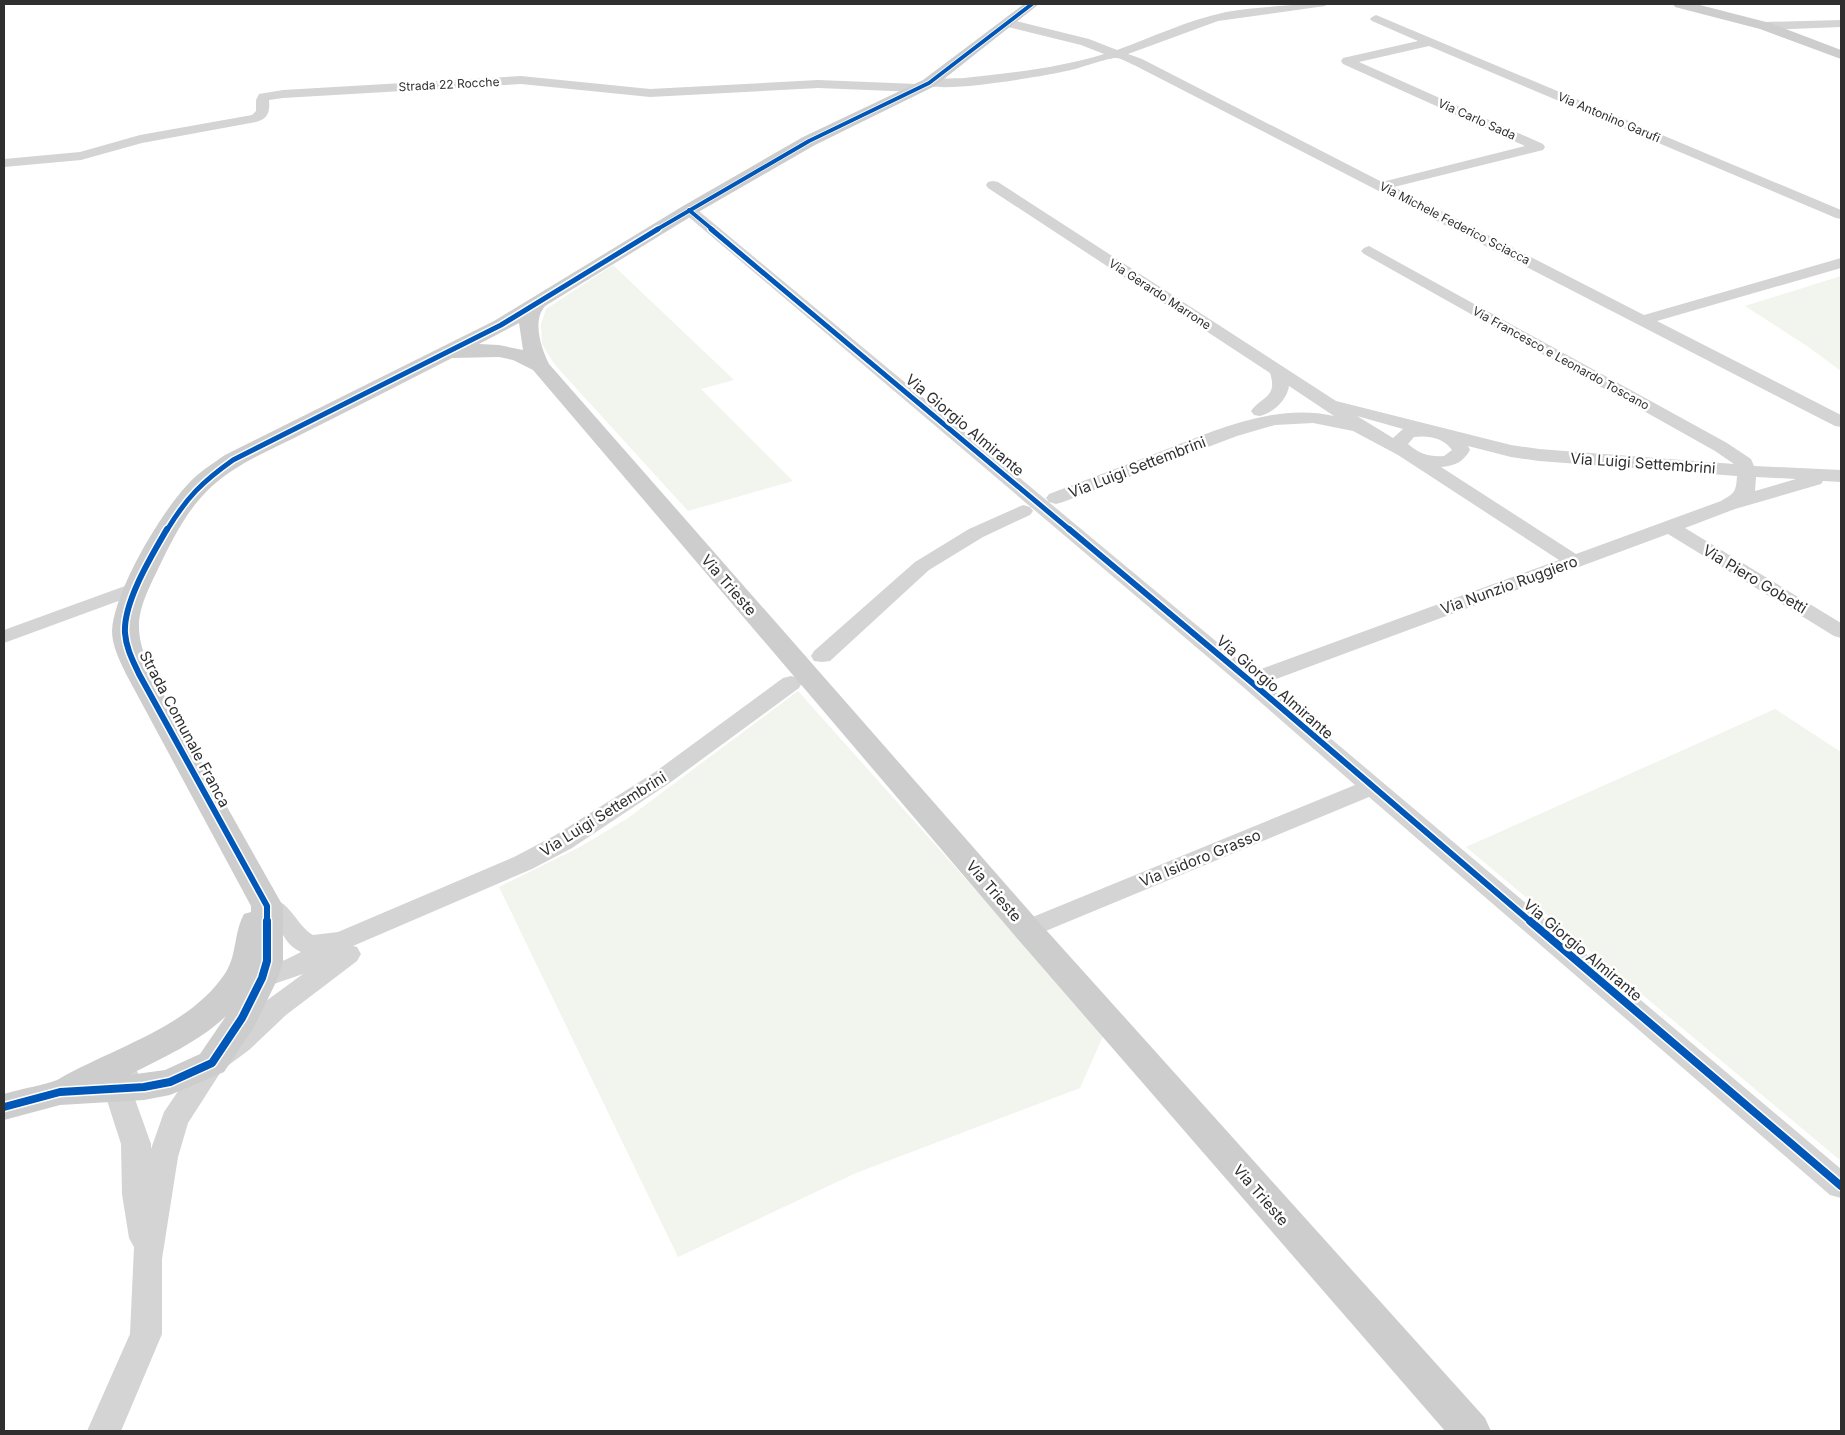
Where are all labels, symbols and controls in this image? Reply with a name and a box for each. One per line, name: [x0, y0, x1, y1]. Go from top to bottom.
street label: Strada 22 Rocche: [398, 74, 500, 94]
street label: Via Antonino Garufi: [1555, 89, 1663, 145]
street label: Via Carlo Sada: [1436, 95, 1518, 143]
street label: Via Michele Federico Sciacca: [1377, 178, 1533, 268]
street label: Via Gerardo Marrone: [1106, 255, 1214, 333]
street label: Via Francesco e Leonardo Toscano: [1470, 303, 1652, 413]
street label: Via Giorgio Almirante: [902, 370, 1028, 480]
street label: Via Luigi Settembrini: [1066, 432, 1208, 502]
street label: Via Luigi Settembrini: [1570, 448, 1716, 478]
street label: Via Piero Gobetti: [1699, 540, 1811, 618]
street label: Via Trieste: [697, 550, 761, 620]
street label: Via Nunzio Ruggiero: [1438, 551, 1580, 619]
street label: Via Giorgio Almirante: [1213, 631, 1337, 743]
street label: Strada Comunale Franca: [136, 647, 234, 811]
street label: Via Luigi Settembrini: [536, 767, 670, 861]
street label: Via Isidoro Grasso: [1137, 825, 1263, 891]
street label: Via Trieste: [962, 856, 1026, 926]
street label: Via Giorgio Almirante: [1520, 895, 1646, 1005]
street label: Via Trieste: [1229, 1160, 1293, 1230]

